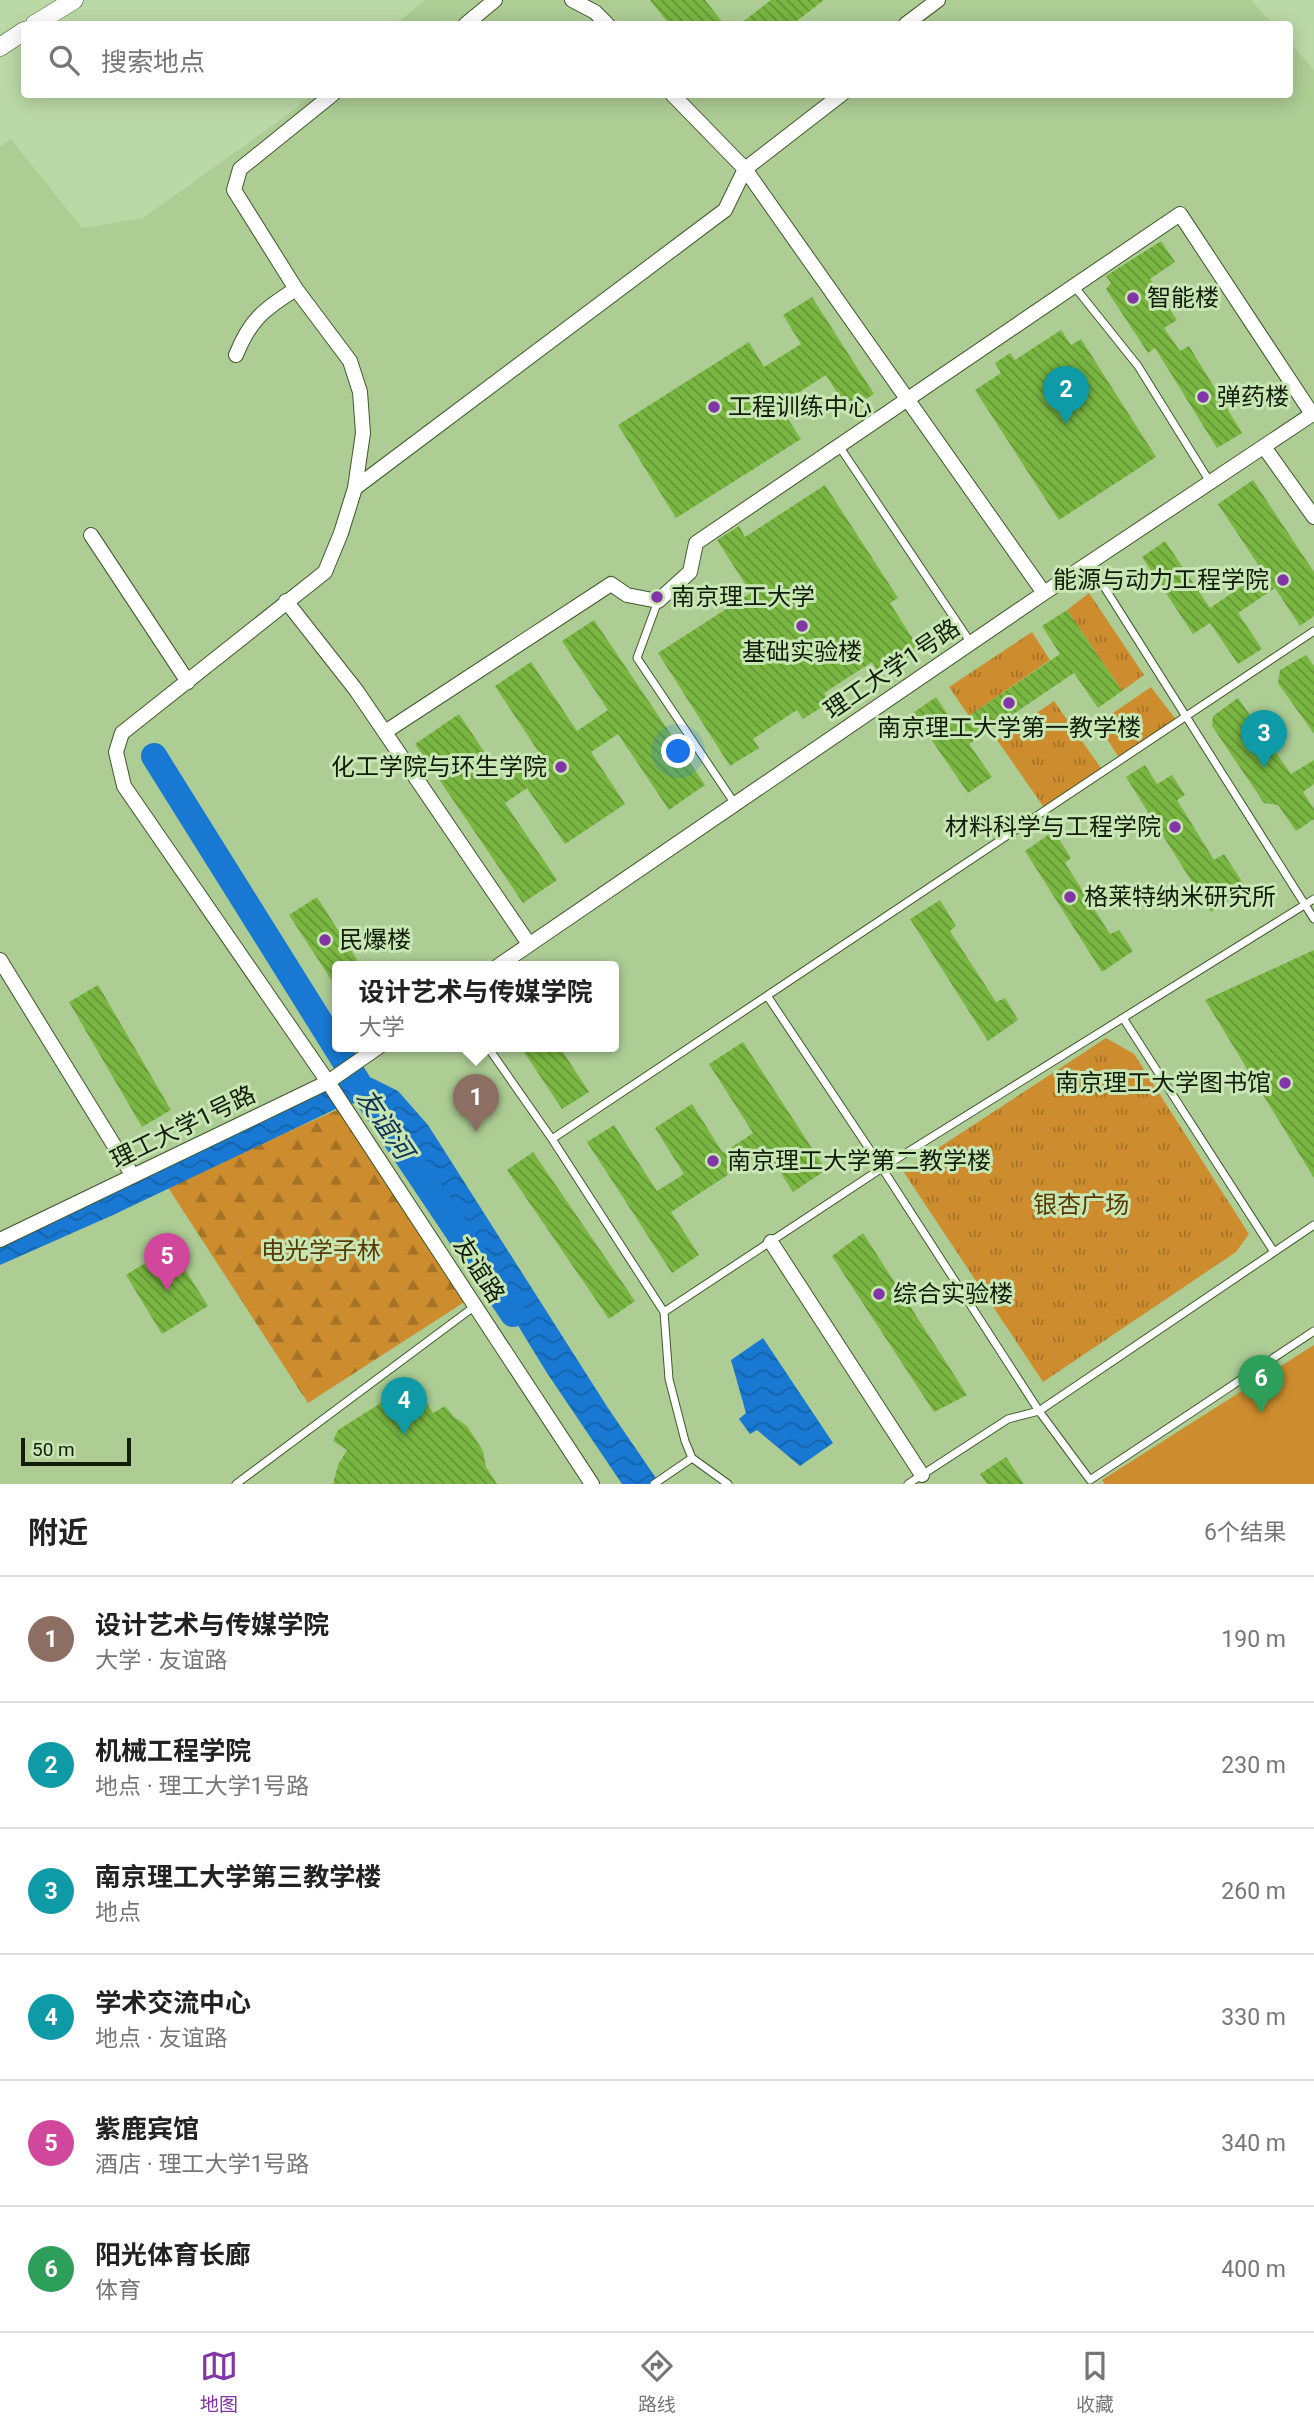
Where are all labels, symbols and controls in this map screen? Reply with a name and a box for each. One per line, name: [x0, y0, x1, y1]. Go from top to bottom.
search box: [21, 21, 1293, 98]
icon: search: [45, 41, 83, 79]
text: 搜索地点: [101, 47, 205, 77]
place label: 智能楼: [1147, 284, 1219, 312]
marker: 智能楼: [1125, 290, 1141, 306]
pin: 2: [1043, 366, 1089, 424]
place label: 弹药楼: [1217, 383, 1289, 411]
marker: 弹药楼: [1195, 389, 1211, 405]
place label: 工程训练中心: [728, 393, 872, 421]
marker: 工程训练中心: [706, 399, 722, 415]
place label: 能源与动力工程学院: [1053, 566, 1269, 594]
marker: 能源与动力工程学院: [1275, 572, 1291, 588]
place label: 南京理工大学: [671, 583, 815, 611]
marker: 南京理工大学: [649, 589, 665, 605]
street label: 理工大学1号路: [819, 613, 965, 725]
marker: 基础实验楼: [794, 618, 810, 634]
place label: 基础实验楼: [742, 638, 862, 666]
marker: 南京理工大学第一教学楼: [1001, 695, 1017, 711]
pin: 3: [1241, 710, 1287, 768]
place label: 南京理工大学第一教学楼: [877, 714, 1141, 742]
your location: [661, 734, 695, 768]
place label: 化工学院与环生学院: [331, 753, 547, 781]
marker: 化工学院与环生学院: [553, 759, 569, 775]
place label: 材料科学与工程学院: [945, 813, 1161, 841]
marker: 材料科学与工程学院: [1167, 819, 1183, 835]
place label: 格莱特纳米研究所: [1084, 883, 1276, 911]
marker: 格莱特纳米研究所: [1062, 889, 1078, 905]
place label: 民爆楼: [339, 926, 411, 954]
marker: 民爆楼: [317, 932, 333, 948]
popup: [332, 961, 619, 1052]
text: 设计艺术与传媒学院: [358, 977, 593, 1007]
text: 大学: [358, 1014, 404, 1041]
place label: 南京理工大学图书馆: [1055, 1069, 1271, 1097]
pin: 1: [453, 1074, 499, 1132]
marker: 南京理工大学图书馆: [1277, 1075, 1293, 1091]
street label: 理工大学1号路: [106, 1080, 260, 1174]
water label: 友谊河: [351, 1083, 422, 1169]
place label: 南京理工大学第二教学楼: [727, 1147, 991, 1175]
marker: 南京理工大学第二教学楼: [705, 1153, 721, 1169]
park label: 银杏广场: [1033, 1191, 1129, 1219]
street label: 友谊路: [448, 1232, 510, 1308]
pin: 5: [144, 1233, 190, 1291]
park label: 电光学子林: [261, 1237, 381, 1265]
place label: 综合实验楼: [893, 1280, 1013, 1308]
marker: 综合实验楼: [871, 1286, 887, 1302]
pin: 6: [1238, 1355, 1284, 1413]
pin: 4: [381, 1377, 427, 1435]
scale bar: [21, 1435, 131, 1467]
text: 50 m: [32, 1438, 75, 1461]
text: 附近: [28, 1515, 88, 1550]
text: 6个结果: [1204, 1519, 1286, 1546]
text: 设计艺术与传媒学院: [95, 1610, 329, 1640]
text: 1: [44, 1626, 58, 1653]
text: 190 m: [1221, 1626, 1286, 1653]
text: 大学 · 友谊路: [95, 1647, 227, 1674]
text: 机械工程学院: [95, 1736, 251, 1766]
text: 2: [44, 1752, 58, 1779]
text: 230 m: [1221, 1752, 1286, 1779]
text: 地点 · 理工大学1号路: [95, 1773, 309, 1800]
text: 南京理工大学第三教学楼: [95, 1862, 381, 1892]
text: 3: [44, 1878, 58, 1905]
text: 260 m: [1221, 1878, 1286, 1905]
text: 地点: [95, 1899, 141, 1926]
text: 学术交流中心: [95, 1988, 251, 2018]
text: 4: [44, 2004, 58, 2031]
text: 330 m: [1221, 2004, 1286, 2031]
text: 地点 · 友谊路: [95, 2025, 227, 2052]
text: 紫鹿宾馆: [95, 2114, 199, 2144]
text: 5: [44, 2130, 58, 2157]
text: 340 m: [1221, 2130, 1286, 2157]
text: 酒店 · 理工大学1号路: [95, 2151, 309, 2178]
text: 阳光体育长廊: [95, 2240, 251, 2270]
text: 6: [44, 2256, 58, 2283]
text: 400 m: [1221, 2256, 1286, 2283]
text: 体育: [95, 2277, 141, 2304]
tab: 地图: [200, 2347, 238, 2416]
tab: 路线: [638, 2347, 676, 2416]
tab: 收藏: [1076, 2347, 1114, 2416]

